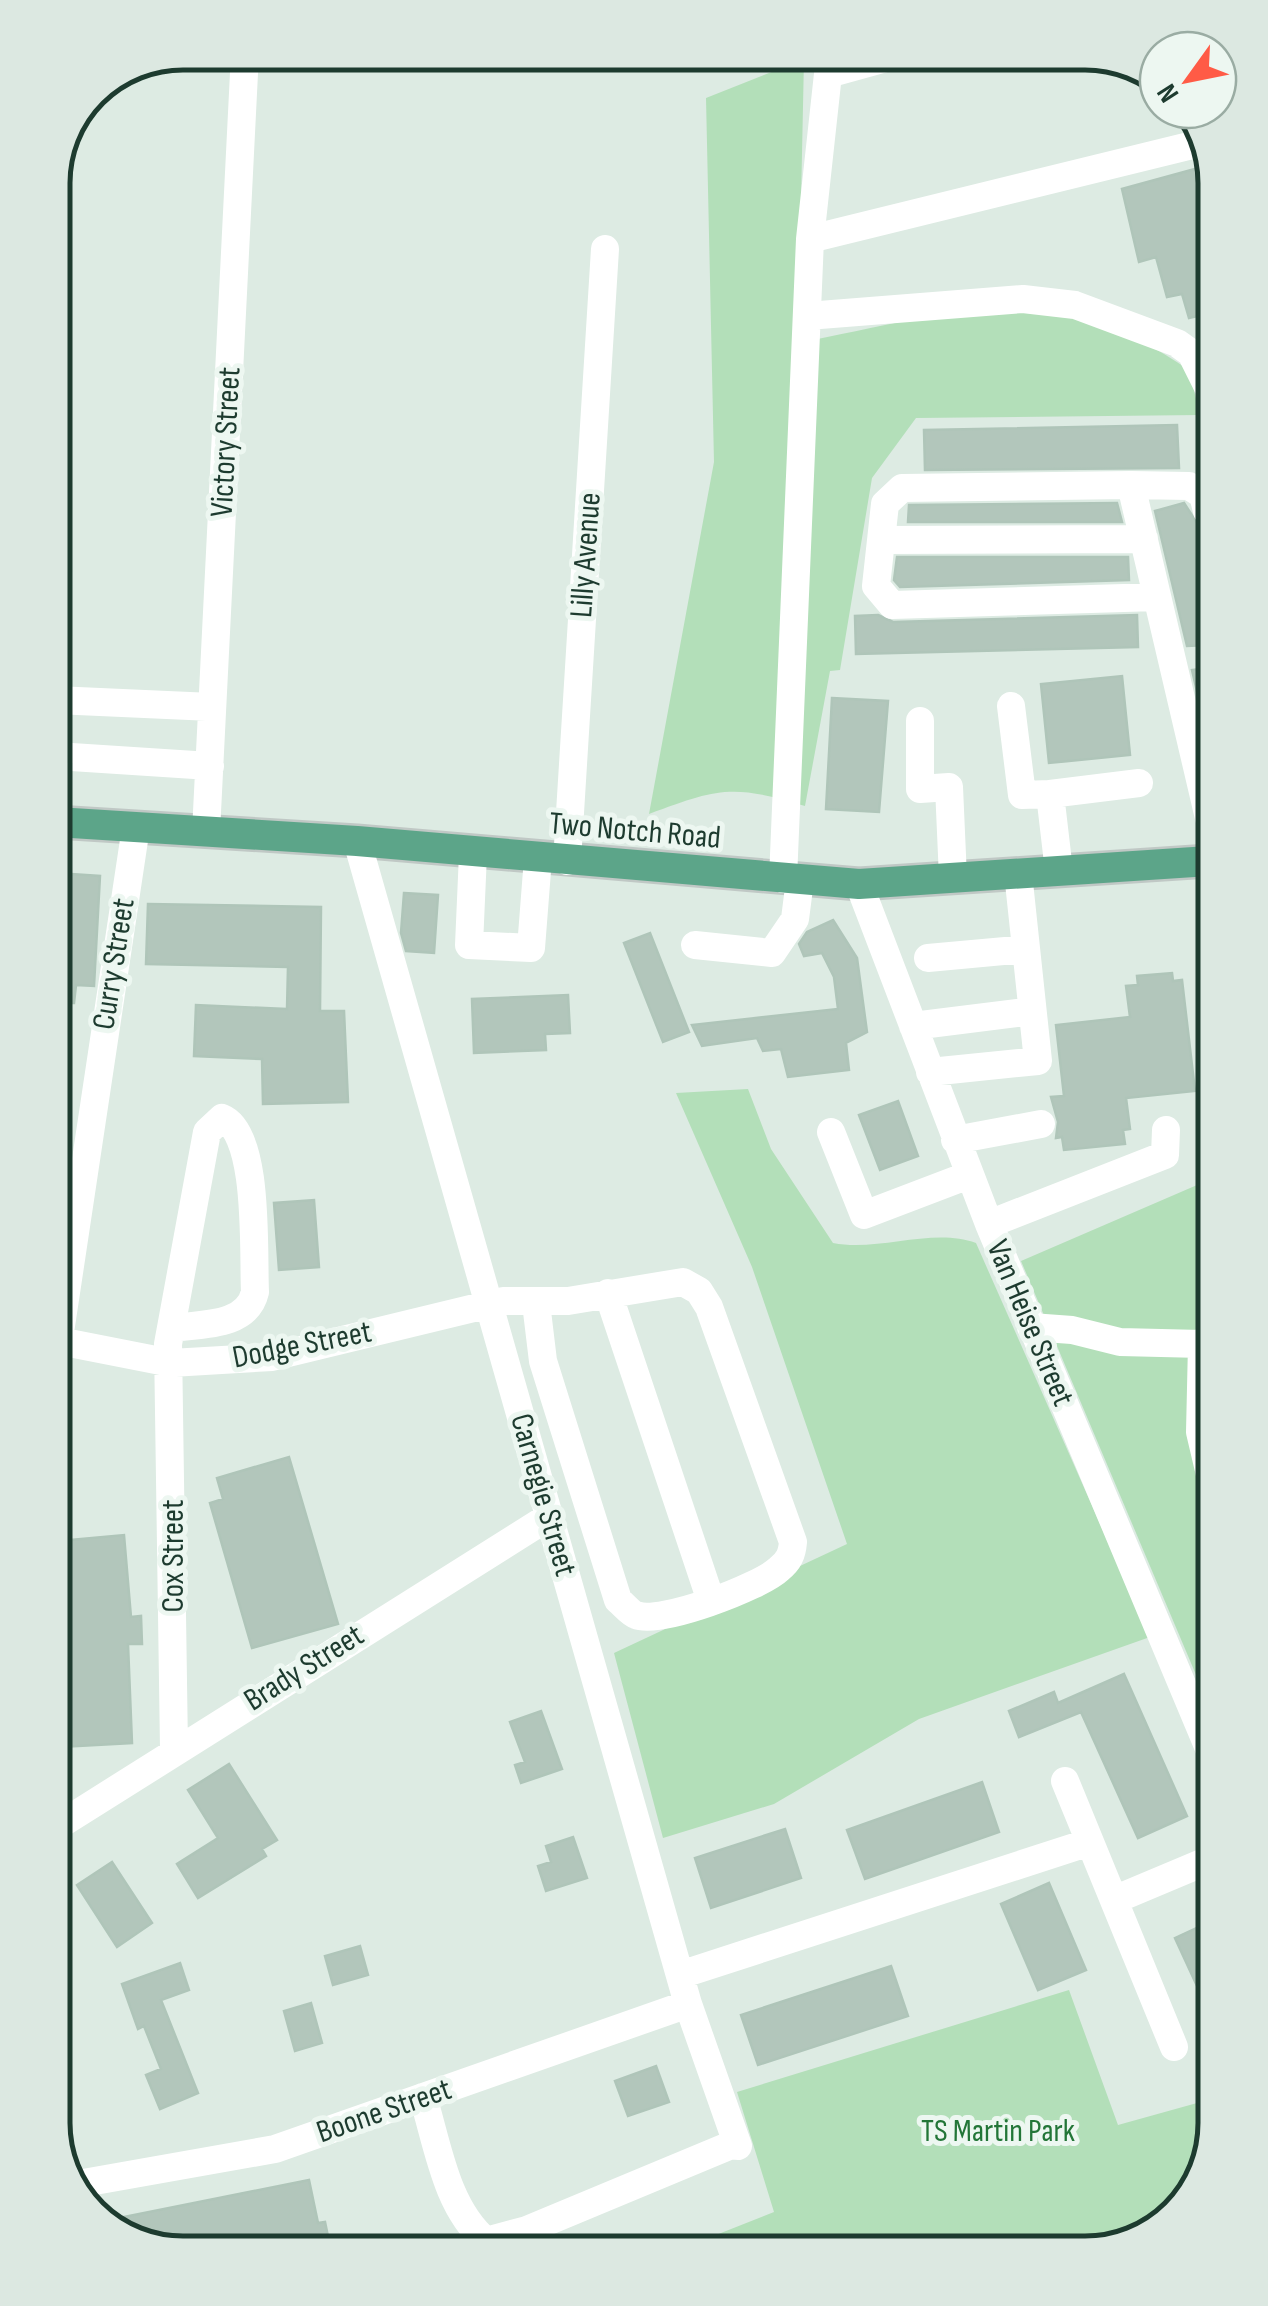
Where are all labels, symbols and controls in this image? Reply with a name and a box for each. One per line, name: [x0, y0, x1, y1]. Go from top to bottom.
north arrow: [1138, 30, 1238, 130]
text: N: [1150, 78, 1186, 108]
street label: Victory Street: [203, 366, 249, 518]
street label: Lilly Avenue: [562, 491, 610, 619]
street label: Two Notch Road: [548, 804, 722, 858]
street label: Curry Street: [84, 896, 144, 1032]
street label: Van Heise Street: [978, 1234, 1082, 1412]
street label: Dodge Street: [229, 1312, 375, 1378]
street label: Carnegie Street: [501, 1409, 585, 1581]
street label: Cox Street: [154, 1500, 193, 1612]
street label: Brady Street: [237, 1616, 371, 1720]
street label: Boone Street: [311, 2070, 457, 2152]
park label: TS Martin Park: [921, 2112, 1075, 2151]

